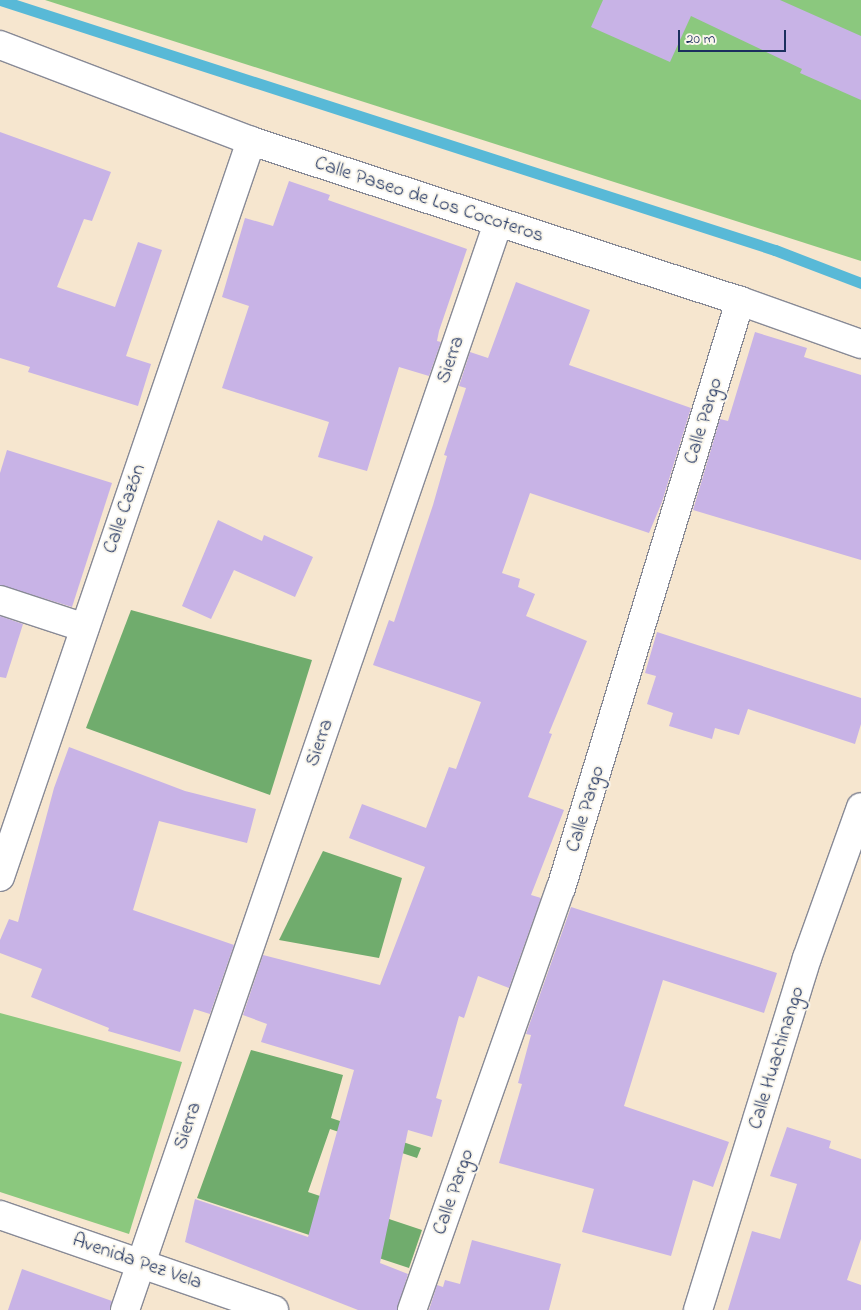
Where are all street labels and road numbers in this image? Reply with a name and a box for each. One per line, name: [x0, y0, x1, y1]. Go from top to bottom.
street label: Calle Paseo de Los Cocoteros: [311, 152, 547, 248]
street label: Sierra: [432, 333, 470, 387]
street label: Calle Pargo: [679, 375, 729, 467]
street label: Calle Cazón: [99, 461, 151, 557]
street label: Sierra: [301, 716, 339, 770]
street label: Calle Pargo: [561, 763, 611, 855]
street label: Calle Huachinango: [744, 984, 810, 1132]
street label: Sierra: [169, 1099, 207, 1153]
street label: Calle Pargo: [428, 1146, 480, 1238]
street label: Avenida Pez Vela: [69, 1229, 205, 1295]

